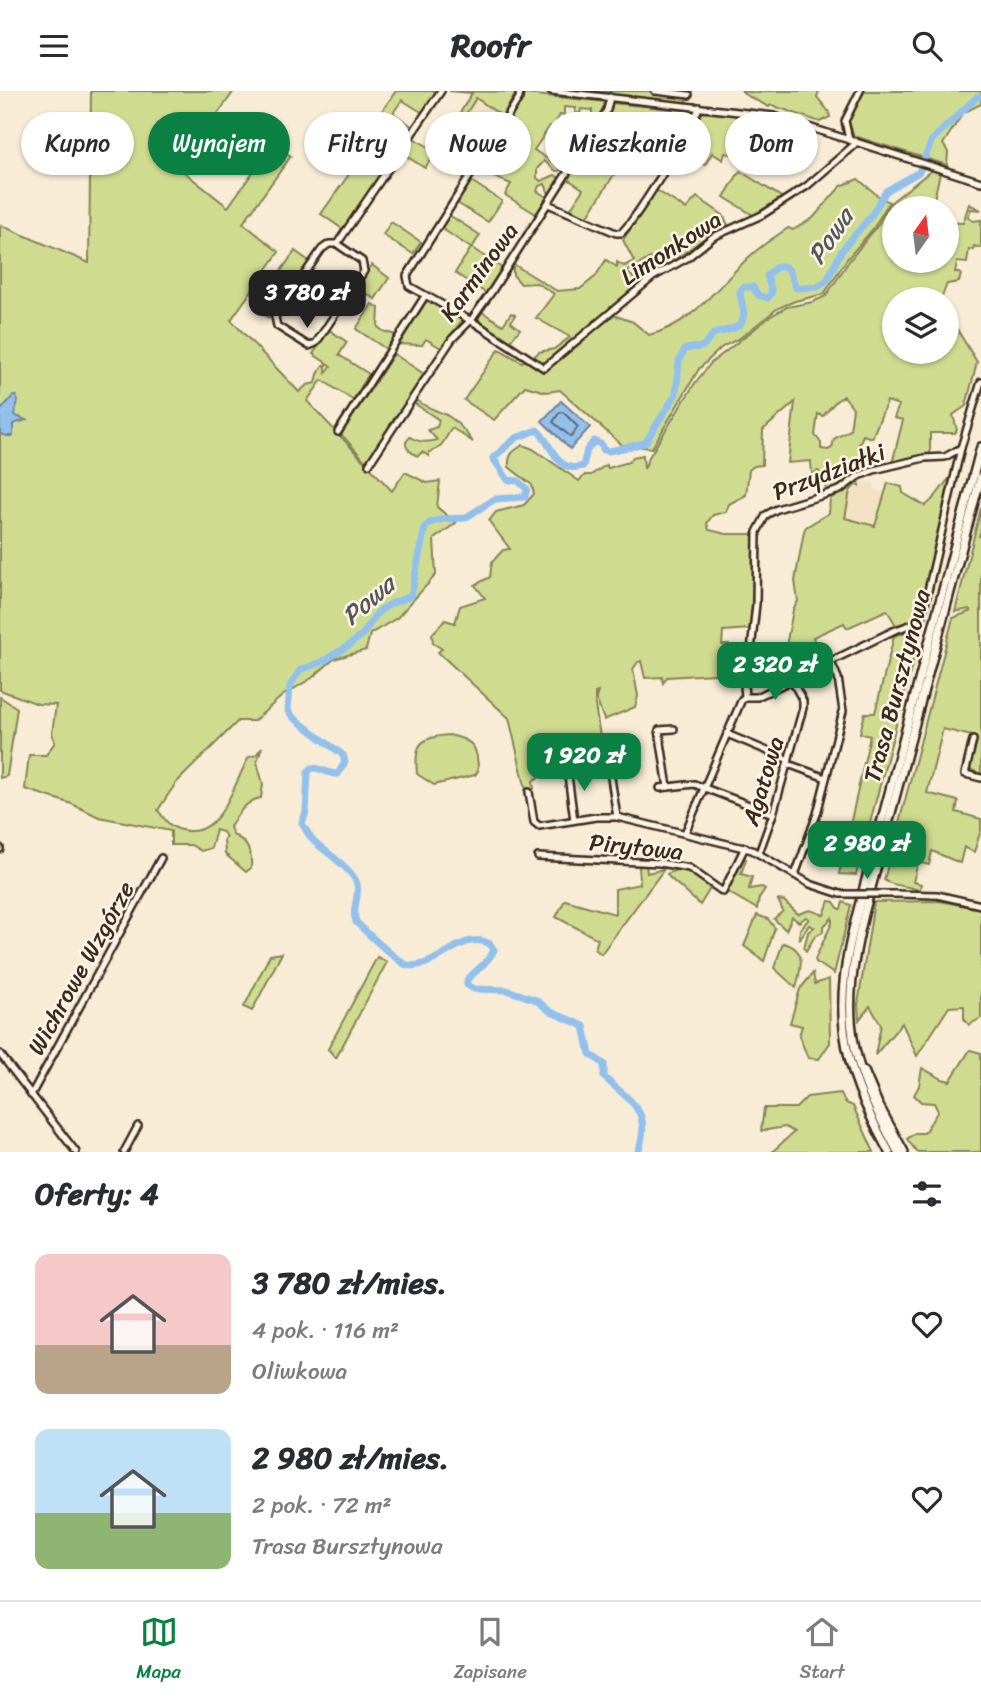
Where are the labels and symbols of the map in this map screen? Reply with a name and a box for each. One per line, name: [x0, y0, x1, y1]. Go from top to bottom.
water label: Powa: [794, 196, 867, 274]
north arrow: [882, 196, 959, 273]
street label: Limonkowa: [612, 199, 730, 297]
street label: Karminowa: [428, 213, 530, 331]
pin: 3 780 zł: [235, 271, 379, 330]
street label: Przydziałki: [766, 431, 892, 513]
water label: Powa: [330, 561, 408, 637]
street label: Trasa Bursztynowa: [851, 584, 943, 787]
pin: 2 320 zł: [703, 643, 847, 702]
street label: Agatowa: [729, 731, 796, 832]
pin: 1 920 zł: [512, 733, 656, 793]
street label: Pirytowa: [587, 821, 685, 873]
pin: 2 980 zł: [795, 821, 939, 881]
street label: Wichrowe Wzgórze: [16, 873, 146, 1063]

